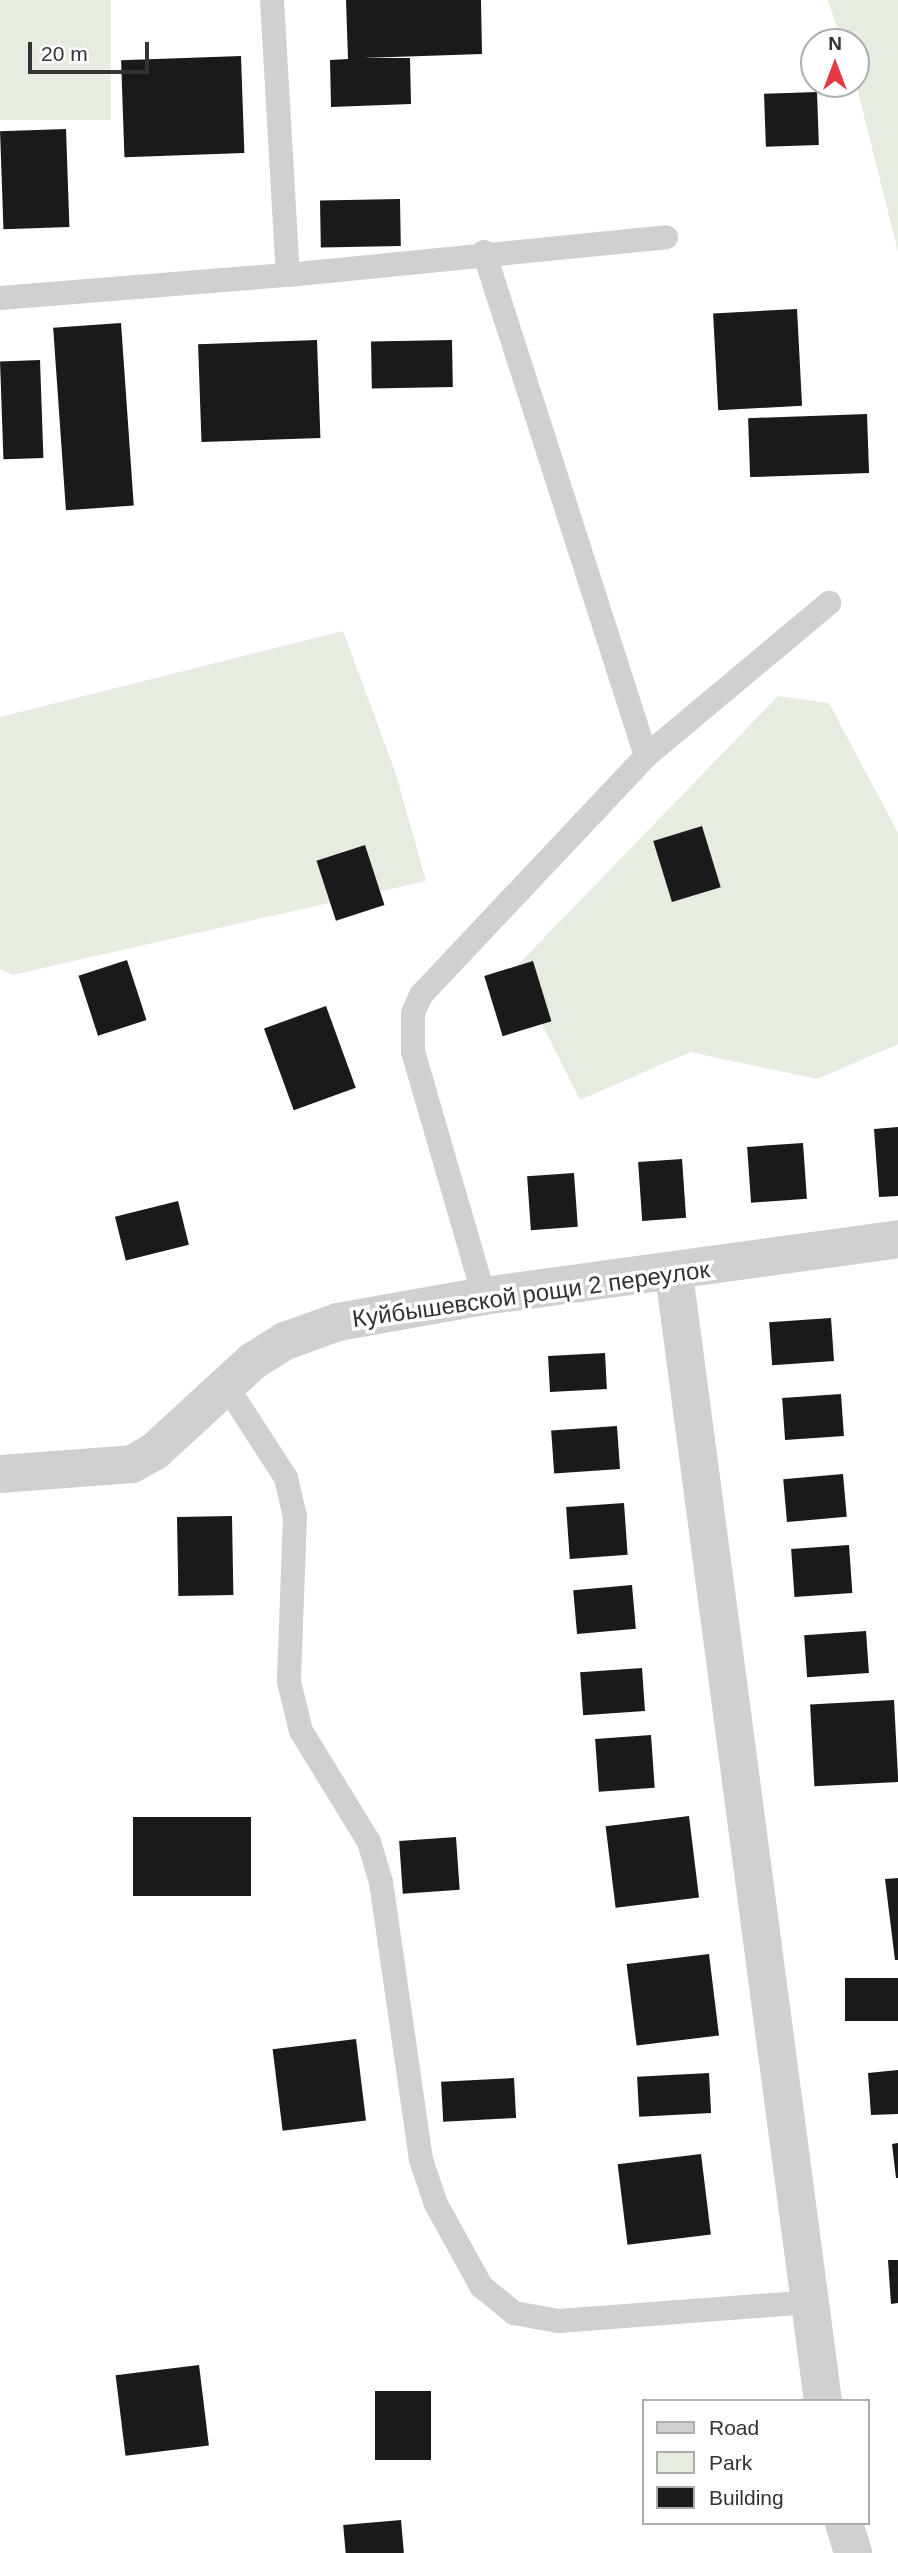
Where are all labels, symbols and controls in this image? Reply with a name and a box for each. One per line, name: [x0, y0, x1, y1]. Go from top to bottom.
scale bar: [32, 28, 152, 72]
north arrow: [800, 28, 870, 98]
text: N: [828, 33, 842, 54]
text: 20 m: [41, 42, 88, 65]
street label: Куйбышевской рощи 2 переулок: [350, 1255, 712, 1333]
legend: [642, 2399, 870, 2525]
text: Road: [709, 2416, 759, 2439]
text: Park: [709, 2451, 752, 2474]
text: Building: [709, 2486, 784, 2509]

